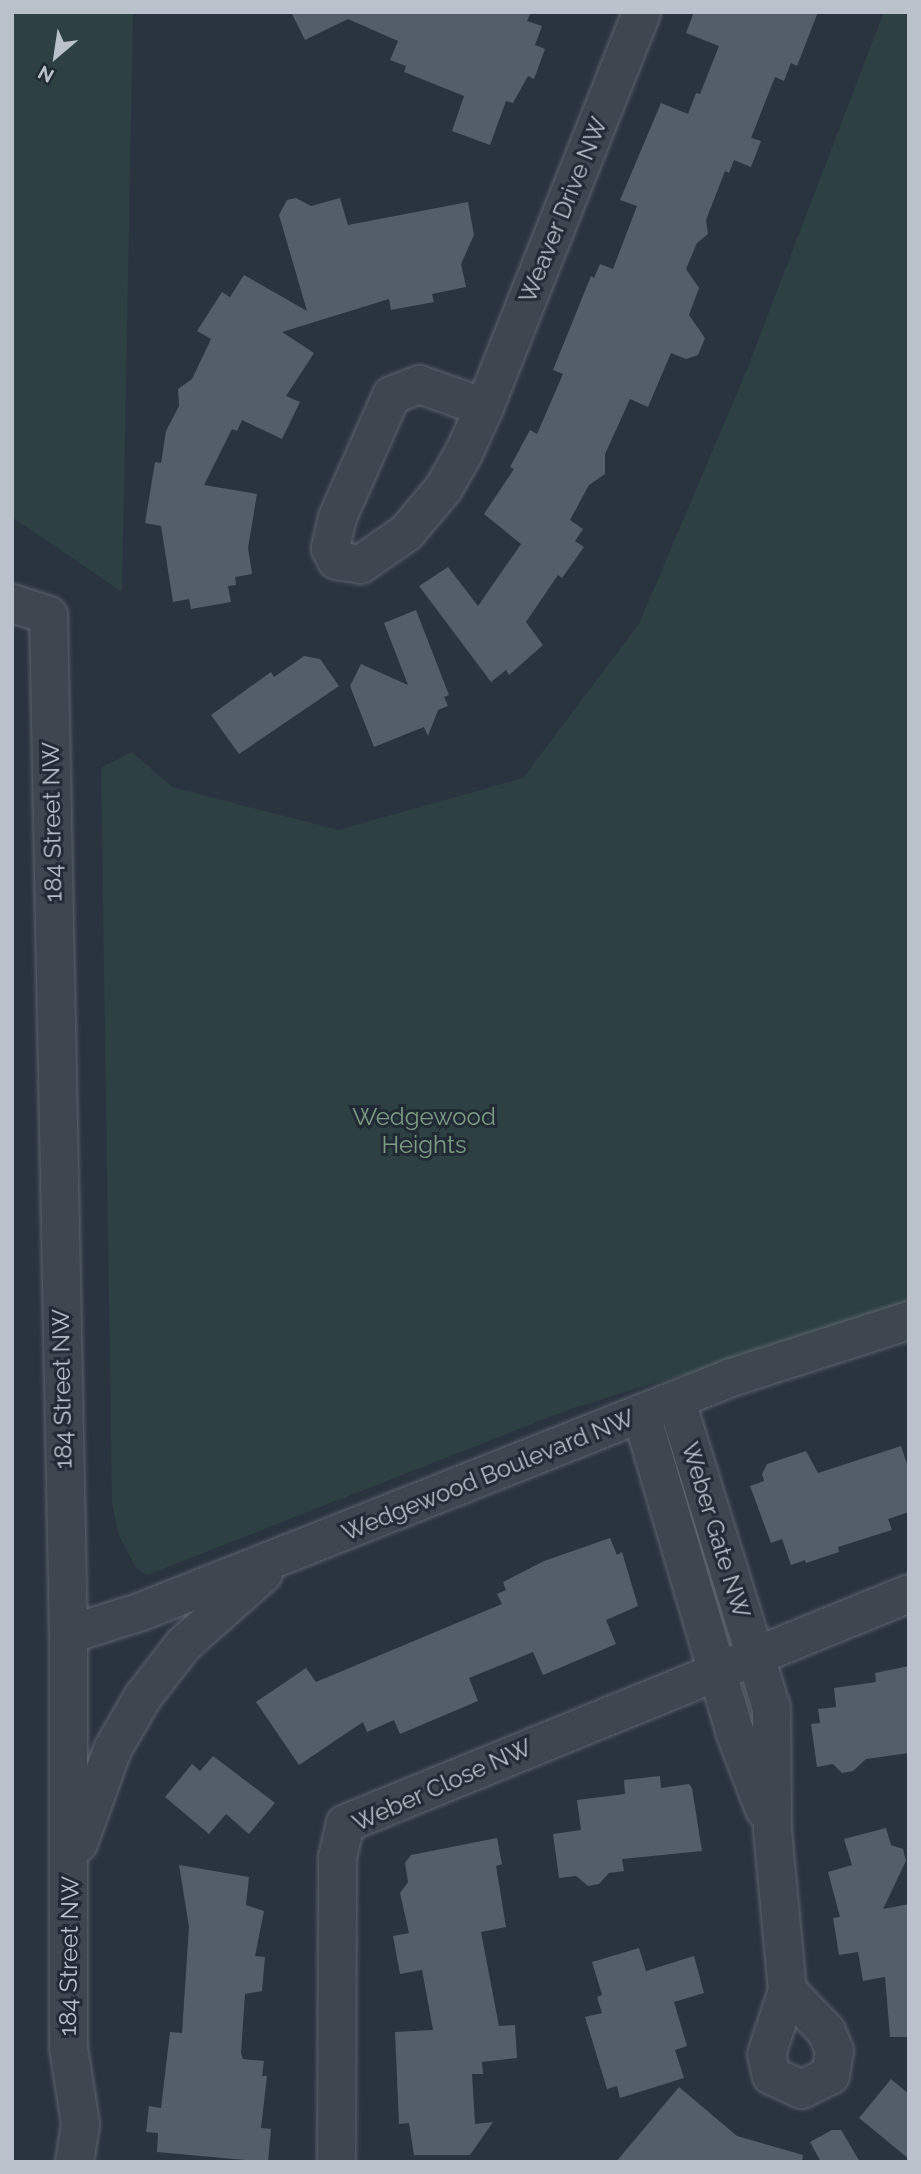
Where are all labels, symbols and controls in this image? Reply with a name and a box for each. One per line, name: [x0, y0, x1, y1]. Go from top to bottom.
north arrow: [21, 21, 91, 91]
text: N: [34, 61, 57, 88]
street label: Weaver Drive NW: [513, 113, 613, 307]
street label: 184 Street NW: [36, 742, 68, 902]
park label: Wedgewood Heights: [352, 1103, 496, 1159]
street label: 184 Street NW: [46, 1309, 78, 1469]
street label: Wedgewood Boulevard NW: [338, 1403, 638, 1547]
street label: Weber Gate NW: [675, 1438, 757, 1622]
street label: Weber Close NW: [348, 1732, 536, 1838]
street label: 184 Street NW: [53, 1876, 85, 2036]

